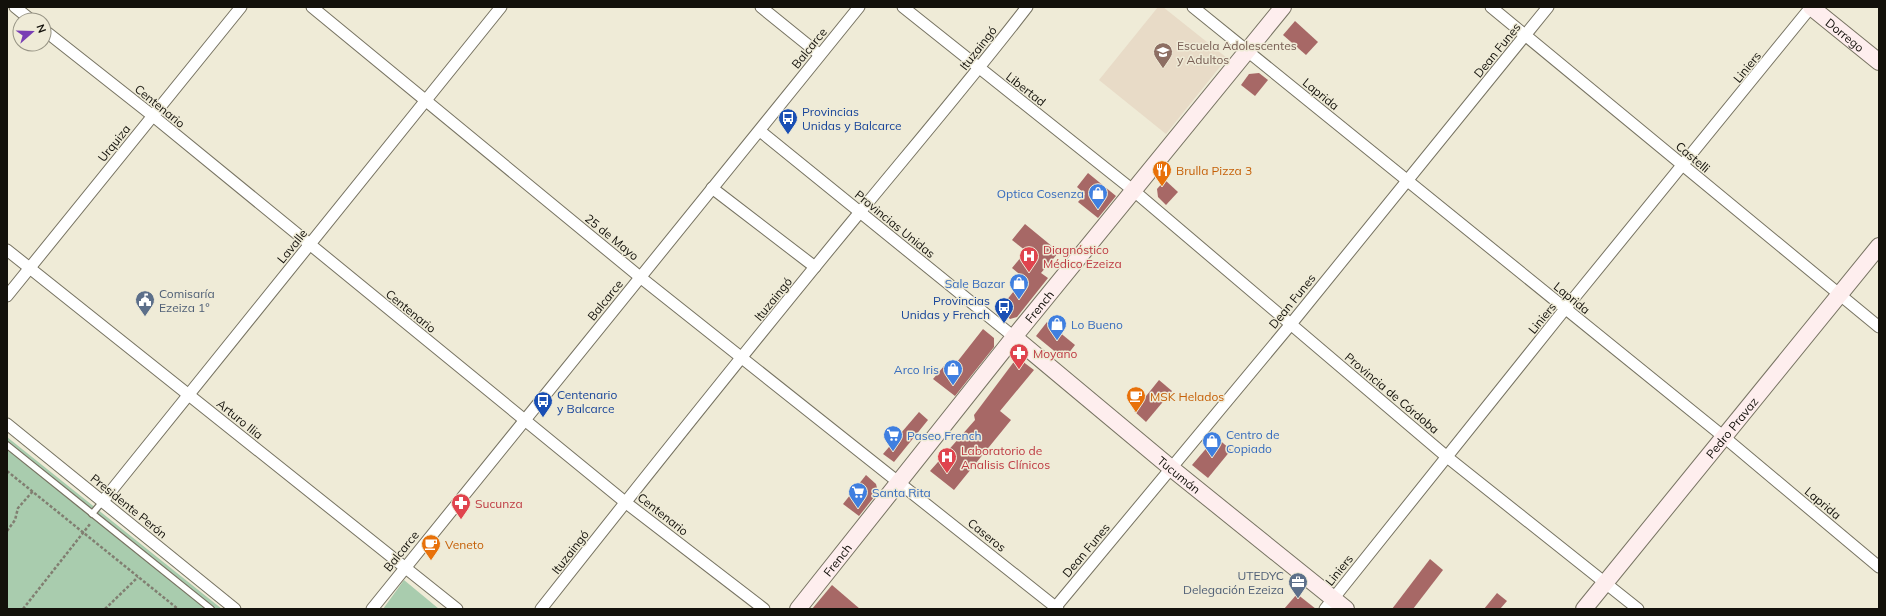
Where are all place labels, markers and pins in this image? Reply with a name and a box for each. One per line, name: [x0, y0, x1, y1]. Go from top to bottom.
place label: Escuela Adolescentes y Adultos: [1177, 38, 1297, 67]
school or university icon: Escuela Adolescentes y Adultos: [1152, 41, 1174, 69]
place label: Provincias Unidas y Balcarce: [802, 104, 902, 133]
bus stop icon: Provincias Unidas y Balcarce: [777, 107, 799, 135]
restaurant icon: Brulla Pizza 3: [1151, 159, 1173, 187]
place label: Brulla Pizza 3: [1176, 163, 1252, 178]
shop icon: Optica Cosenza: [1087, 182, 1109, 210]
place label: Optica Cosenza: [997, 186, 1084, 201]
place label: Diagnóstico Médico Ezeiza: [1043, 242, 1122, 271]
hospital icon: Diagnóstico Médico Ezeiza: [1018, 245, 1040, 273]
shop icon: Sale Bazar: [1008, 272, 1030, 300]
place label: Sale Bazar: [945, 276, 1006, 291]
place label: Comisaría Ezeiza 1°: [159, 286, 215, 315]
public building icon: Comisaría Ezeiza 1°: [134, 289, 156, 317]
place label: Provincias Unidas y French: [901, 293, 990, 322]
bus stop icon: Provincias Unidas y French: [993, 296, 1015, 324]
shop icon: Lo Bueno: [1046, 313, 1068, 341]
place label: Lo Bueno: [1071, 317, 1123, 332]
pharmacy icon: Moyano: [1008, 342, 1030, 370]
place label: Moyano: [1033, 346, 1078, 361]
shop icon: Arco Iris: [942, 358, 964, 386]
place label: Arco Iris: [894, 362, 939, 377]
cafe icon: MSK Helados: [1125, 385, 1147, 413]
place label: Centenario y Balcarce: [557, 387, 617, 416]
place label: MSK Helados: [1150, 389, 1224, 404]
bus stop icon: Centenario y Balcarce: [532, 390, 554, 418]
supermarket icon: Paseo French: [882, 424, 904, 452]
place label: Centro de Copiado: [1226, 427, 1280, 456]
place label: Paseo French: [907, 428, 982, 443]
shop icon: Centro de Copiado: [1201, 430, 1223, 458]
place label: Laboratorio de Analisis Clínicos: [961, 443, 1050, 472]
hospital icon: Laboratorio de Analisis Clínicos: [936, 446, 958, 474]
supermarket icon: Santa Rita: [847, 481, 869, 509]
place label: Santa Rita: [872, 485, 931, 500]
pharmacy icon: Sucunza: [450, 492, 472, 520]
place label: Sucunza: [475, 496, 523, 511]
cafe icon: Veneto: [420, 533, 442, 561]
place label: Veneto: [445, 537, 484, 552]
place label: UTEDYC Delegación Ezeiza: [1183, 568, 1284, 597]
office icon: UTEDYC Delegación Ezeiza: [1287, 571, 1309, 599]

